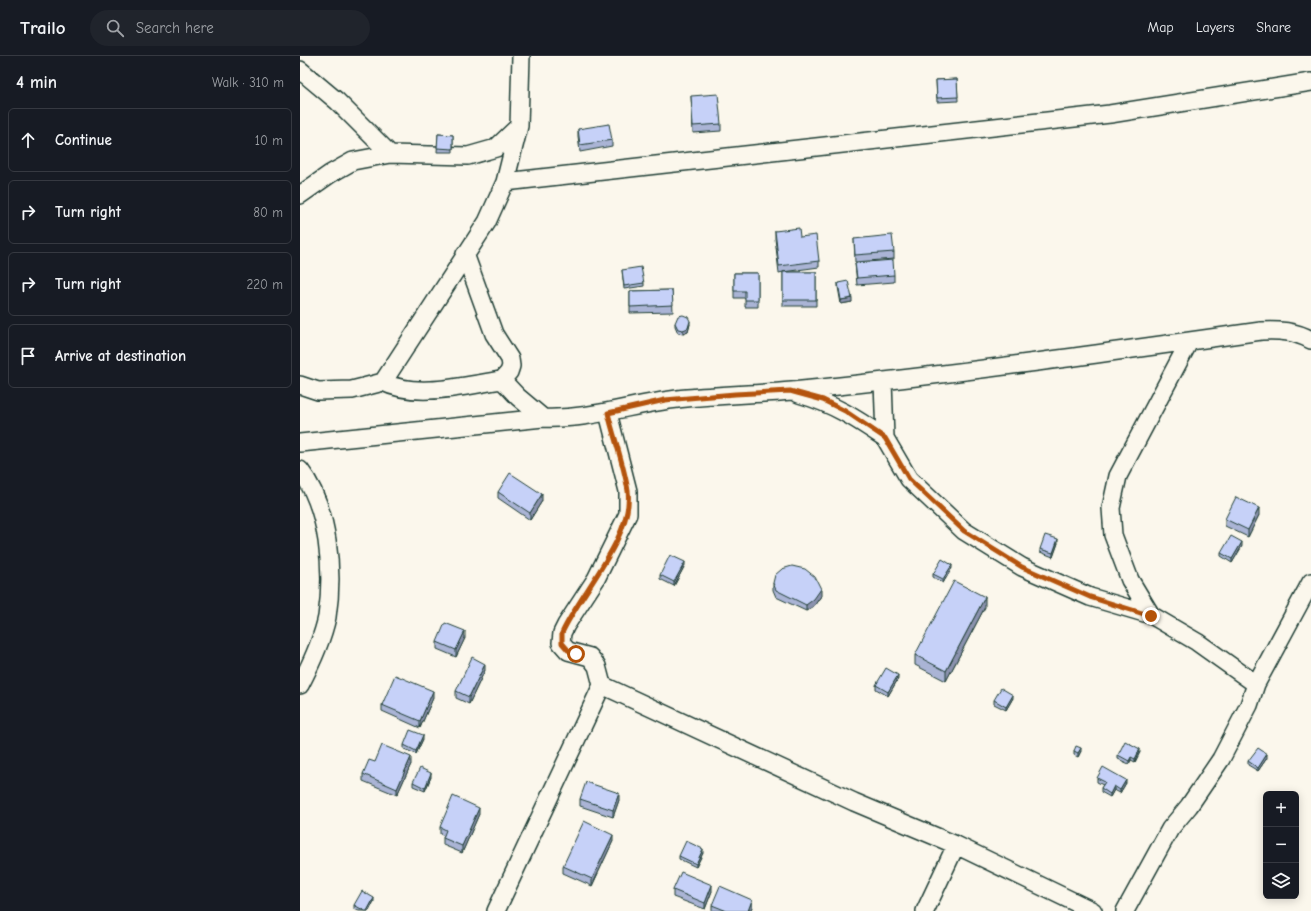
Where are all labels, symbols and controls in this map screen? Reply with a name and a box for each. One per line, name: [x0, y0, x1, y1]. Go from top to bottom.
search box: [90, 10, 370, 46]
text: Trailo: [20, 17, 66, 39]
icon: search: [104, 17, 126, 39]
text: Search here: [136, 19, 214, 37]
text: Map: [1147, 19, 1174, 36]
text: Layers: [1196, 19, 1234, 36]
text: Share: [1256, 19, 1291, 36]
text: 4 min: [16, 73, 57, 92]
text: Walk · 310 m: [212, 75, 284, 90]
icon: ahead: [17, 129, 39, 151]
text: Continue: [55, 131, 112, 149]
text: 10 m: [255, 133, 283, 148]
icon: right: [17, 201, 39, 223]
text: Turn right: [55, 203, 121, 221]
text: 80 m: [253, 205, 283, 220]
icon: right: [17, 273, 39, 295]
text: Turn right: [55, 275, 121, 293]
text: 220 m: [246, 277, 283, 292]
icon: arrive: [17, 345, 39, 367]
text: Arrive at destination: [55, 347, 186, 365]
route end: [1142, 607, 1160, 625]
route start: [567, 645, 585, 663]
map controls: [1263, 791, 1299, 899]
button: +: [1263, 791, 1299, 827]
button: −: [1263, 827, 1299, 863]
button: layers: [1263, 863, 1299, 899]

